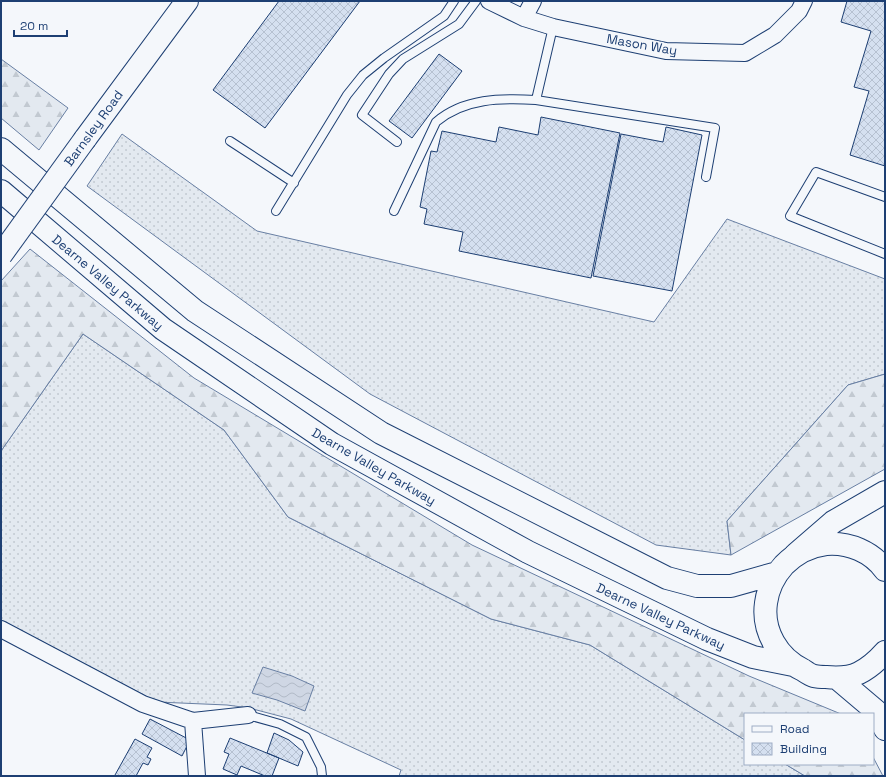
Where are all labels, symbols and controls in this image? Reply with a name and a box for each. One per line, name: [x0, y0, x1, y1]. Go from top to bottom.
scale bar: [14, 12, 67, 38]
text: 20 m: [20, 18, 48, 34]
street label: Mason Way: [605, 30, 678, 59]
street label: Barnsley Road: [60, 87, 127, 170]
street label: Dearne Valley Parkway: [48, 231, 167, 334]
street label: Dearne Valley Parkway: [309, 424, 439, 509]
street label: Dearne Valley Parkway: [593, 579, 728, 654]
legend: [744, 713, 874, 765]
text: Road: [780, 721, 809, 737]
text: Building: [780, 741, 827, 757]

